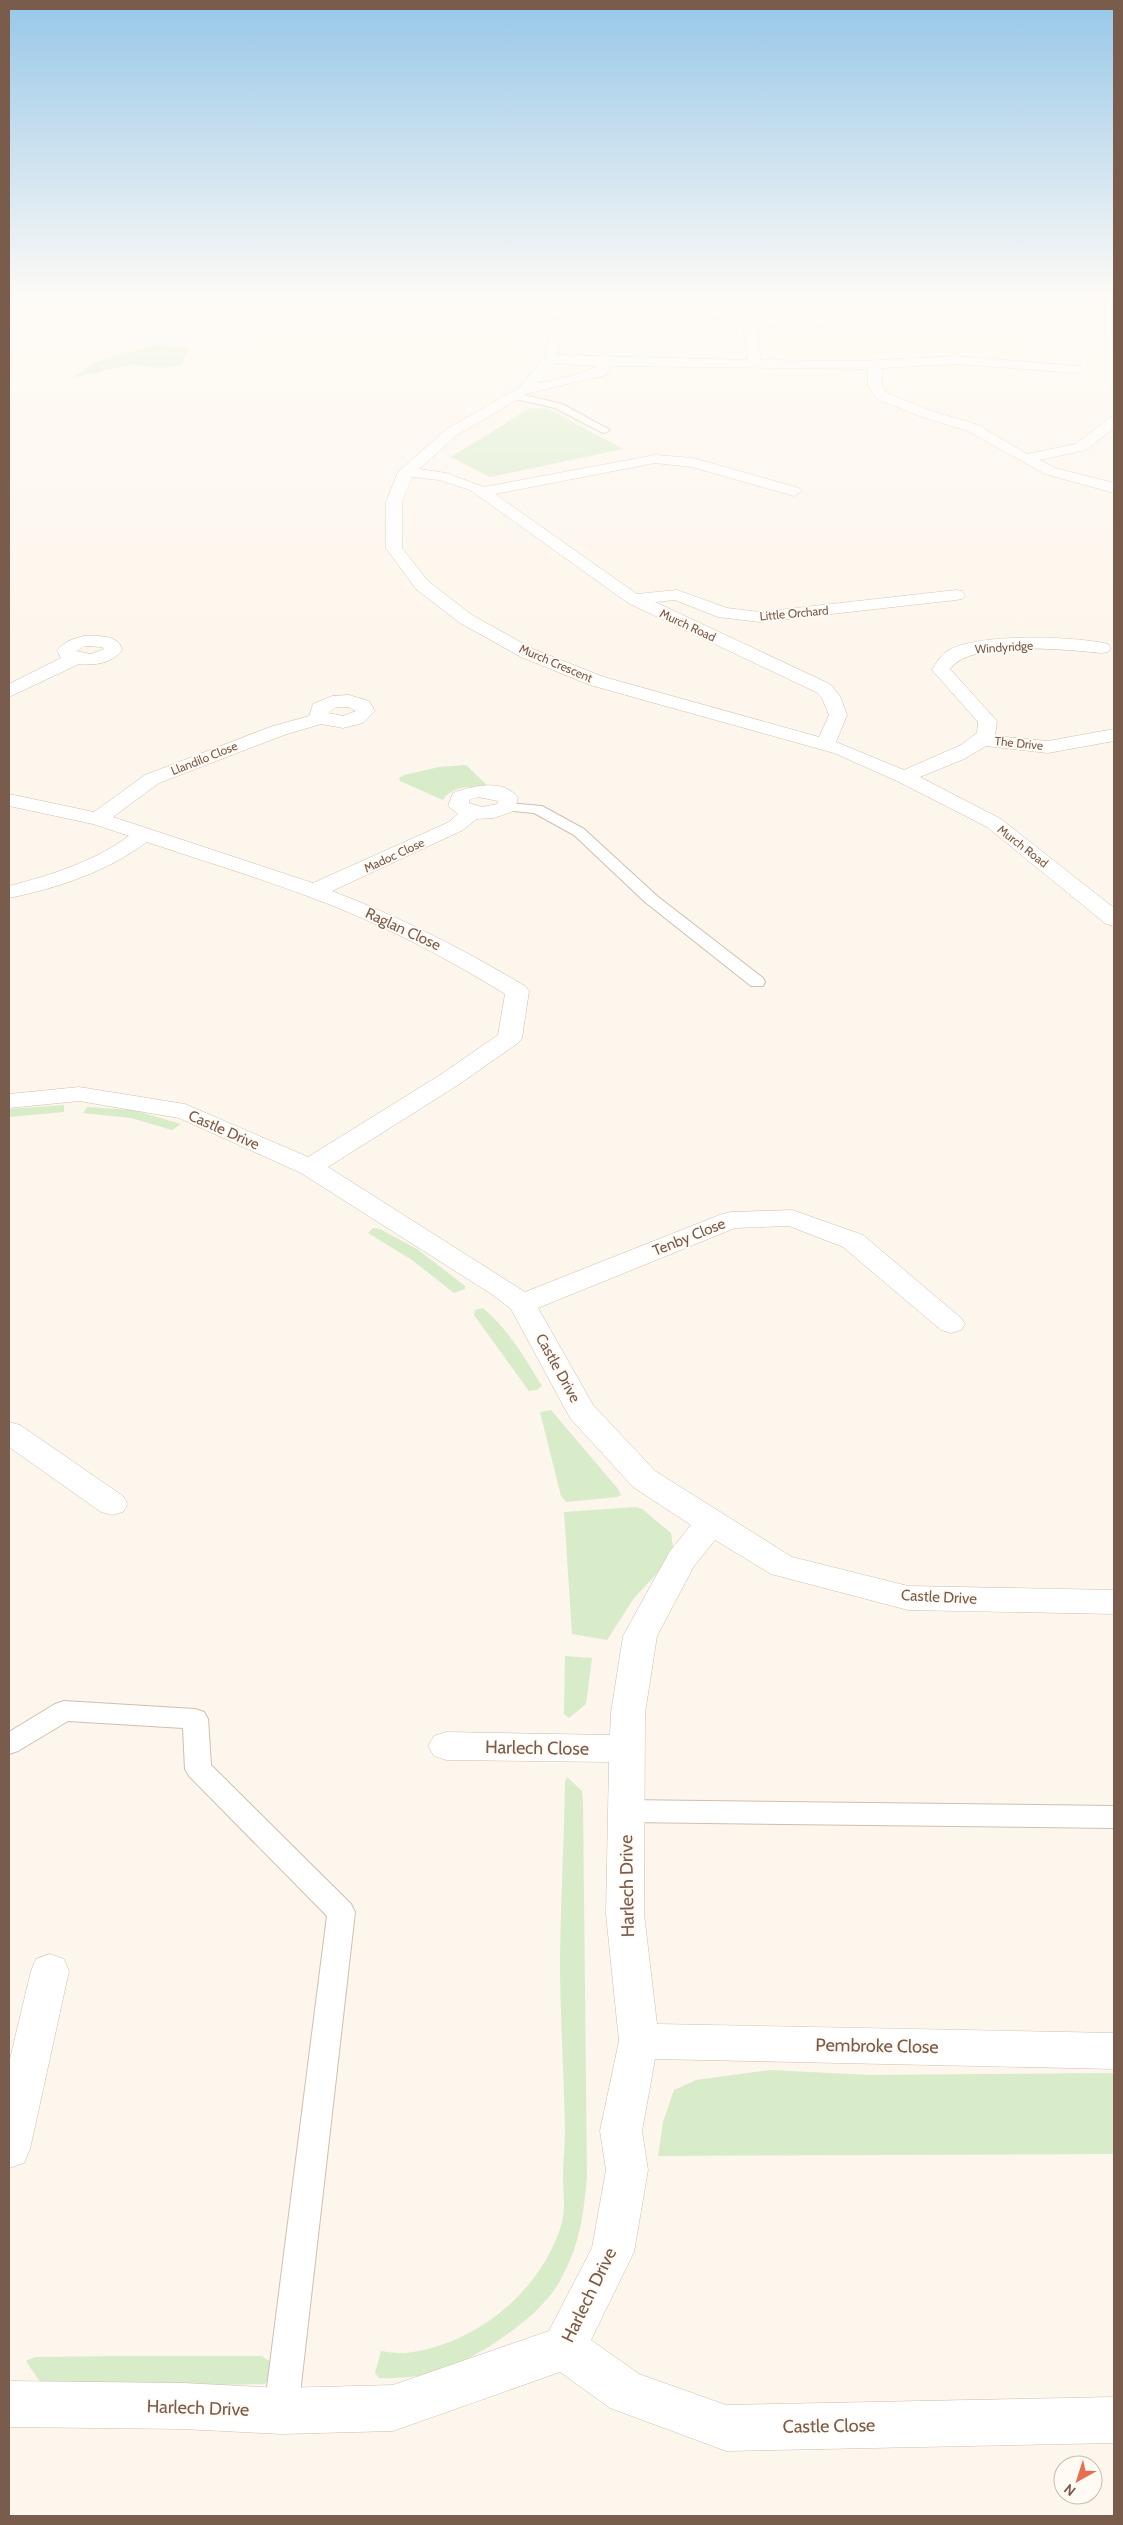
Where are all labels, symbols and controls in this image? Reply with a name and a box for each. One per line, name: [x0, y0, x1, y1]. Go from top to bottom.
street label: Little Orchard: [759, 603, 829, 623]
street label: Murch Road: [658, 605, 718, 645]
street label: Windyridge: [974, 637, 1034, 657]
street label: Murch Crescent: [517, 641, 595, 685]
street label: The Drive: [994, 733, 1044, 753]
street label: Llandilo Close: [169, 738, 239, 778]
street label: Murch Road: [995, 822, 1051, 870]
street label: Madoc Close: [362, 835, 426, 875]
street label: Raglan Close: [362, 904, 444, 954]
street label: Castle Drive: [186, 1106, 263, 1154]
street label: Tenby Close: [650, 1214, 728, 1260]
street label: Castle Drive: [532, 1330, 584, 1406]
street label: Castle Drive: [901, 1586, 978, 1608]
street label: Harlech Close: [485, 1736, 589, 1760]
street label: Harlech Drive: [615, 1835, 639, 1937]
street label: Pembroke Close: [815, 2034, 939, 2058]
street label: Harlech Drive: [557, 2244, 621, 2346]
street label: Harlech Drive: [146, 2395, 250, 2421]
street label: Castle Close: [783, 2414, 875, 2438]
north arrow: [1053, 2455, 1103, 2505]
text: N: [1060, 2480, 1079, 2500]

